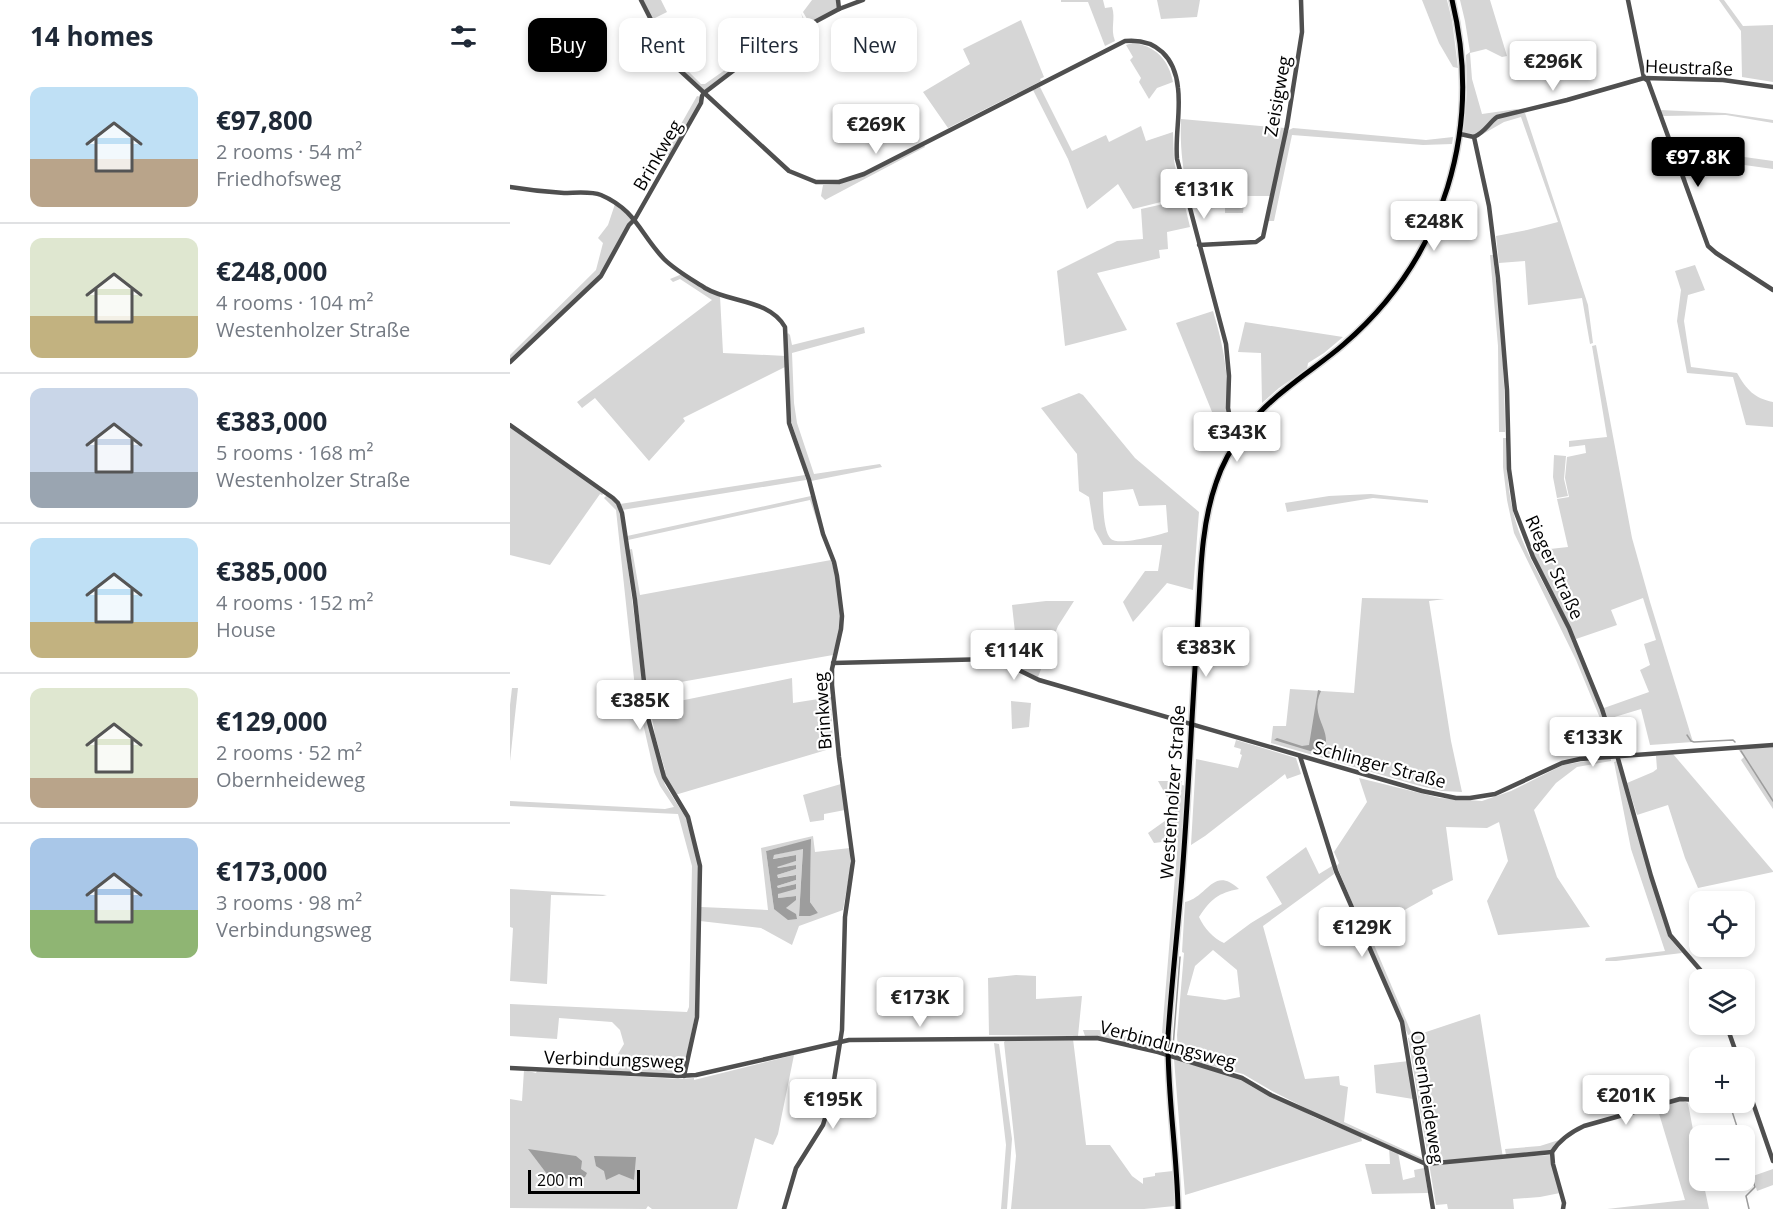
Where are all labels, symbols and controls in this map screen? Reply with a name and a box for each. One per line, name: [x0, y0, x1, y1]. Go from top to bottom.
text: 14 homes: [30, 18, 154, 54]
chip: Buy: [528, 18, 607, 72]
chip: Rent: [619, 18, 706, 72]
chip: Filters: [718, 18, 819, 72]
chip: New: [831, 18, 917, 72]
icon: filters: [447, 20, 480, 53]
pin: €296K: [1511, 41, 1595, 92]
text: €296K: [1523, 47, 1583, 74]
street label: Zeisigweg: [1258, 53, 1296, 138]
street label: Heustraße: [1645, 53, 1733, 81]
text: €97,800: [216, 102, 313, 138]
pin: €269K: [834, 104, 918, 155]
text: €269K: [846, 110, 906, 137]
icon: home: [78, 111, 150, 183]
street label: Brinkweg: [627, 115, 687, 195]
pin: €97.8K: [1649, 137, 1747, 188]
text: 2 rooms · 54 m²: [216, 138, 362, 165]
text: €97.8K: [1666, 143, 1730, 170]
text: Friedhofsweg: [216, 165, 341, 192]
pin: €131K: [1162, 169, 1246, 220]
text: €131K: [1174, 175, 1234, 202]
pin: €248K: [1392, 201, 1476, 252]
text: €248K: [1404, 207, 1464, 234]
text: €248,000: [216, 253, 327, 289]
icon: home: [78, 262, 150, 334]
text: 4 rooms · 104 m²: [216, 289, 374, 316]
text: Westenholzer Straße: [216, 316, 410, 343]
text: €383,000: [216, 403, 327, 439]
icon: home: [78, 412, 150, 484]
pin: €343K: [1195, 412, 1279, 463]
text: €343K: [1207, 418, 1267, 445]
text: 5 rooms · 168 m²: [216, 439, 374, 466]
text: Westenholzer Straße: [216, 466, 410, 493]
street label: Rieger Straße: [1520, 511, 1590, 623]
text: €385,000: [216, 553, 327, 589]
icon: home: [78, 562, 150, 634]
text: 4 rooms · 152 m²: [216, 589, 374, 616]
text: House: [216, 616, 276, 643]
pin: €383K: [1164, 627, 1248, 678]
pin: €114K: [972, 630, 1056, 681]
text: €383K: [1176, 633, 1236, 660]
text: €114K: [984, 636, 1044, 663]
street label: Brinkweg: [807, 671, 837, 751]
pin: €385K: [598, 680, 682, 731]
text: €385K: [610, 686, 670, 713]
text: €129,000: [216, 703, 327, 739]
street label: Westenholzer Straße: [1154, 704, 1190, 880]
icon: home: [78, 712, 150, 784]
pin: €133K: [1551, 717, 1635, 768]
text: €133K: [1563, 723, 1623, 750]
street label: Schlinger Straße: [1311, 735, 1449, 793]
text: 2 rooms · 52 m²: [216, 739, 362, 766]
text: Obernheideweg: [216, 766, 365, 793]
text: €173,000: [216, 853, 327, 889]
icon: home: [78, 862, 150, 934]
text: 3 rooms · 98 m²: [216, 889, 362, 916]
map controls: [1689, 891, 1755, 1191]
button: locate: [1689, 891, 1755, 957]
pin: €129K: [1320, 907, 1404, 958]
text: €129K: [1332, 913, 1392, 940]
text: Verbindungsweg: [216, 916, 372, 943]
button: layers: [1689, 969, 1755, 1035]
pin: €173K: [878, 977, 962, 1028]
text: €173K: [890, 983, 950, 1010]
street label: Verbindungsweg: [1097, 1014, 1239, 1074]
street label: Obernheideweg: [1406, 1029, 1450, 1165]
street label: Verbindungsweg: [544, 1045, 685, 1073]
button: +: [1689, 1047, 1755, 1113]
pin: €201K: [1584, 1075, 1668, 1126]
pin: €195K: [791, 1079, 875, 1130]
text: €201K: [1596, 1081, 1656, 1108]
text: €195K: [803, 1085, 863, 1112]
button: −: [1689, 1125, 1755, 1191]
scale bar: [528, 1167, 640, 1194]
text: 200 m: [537, 1169, 583, 1191]

